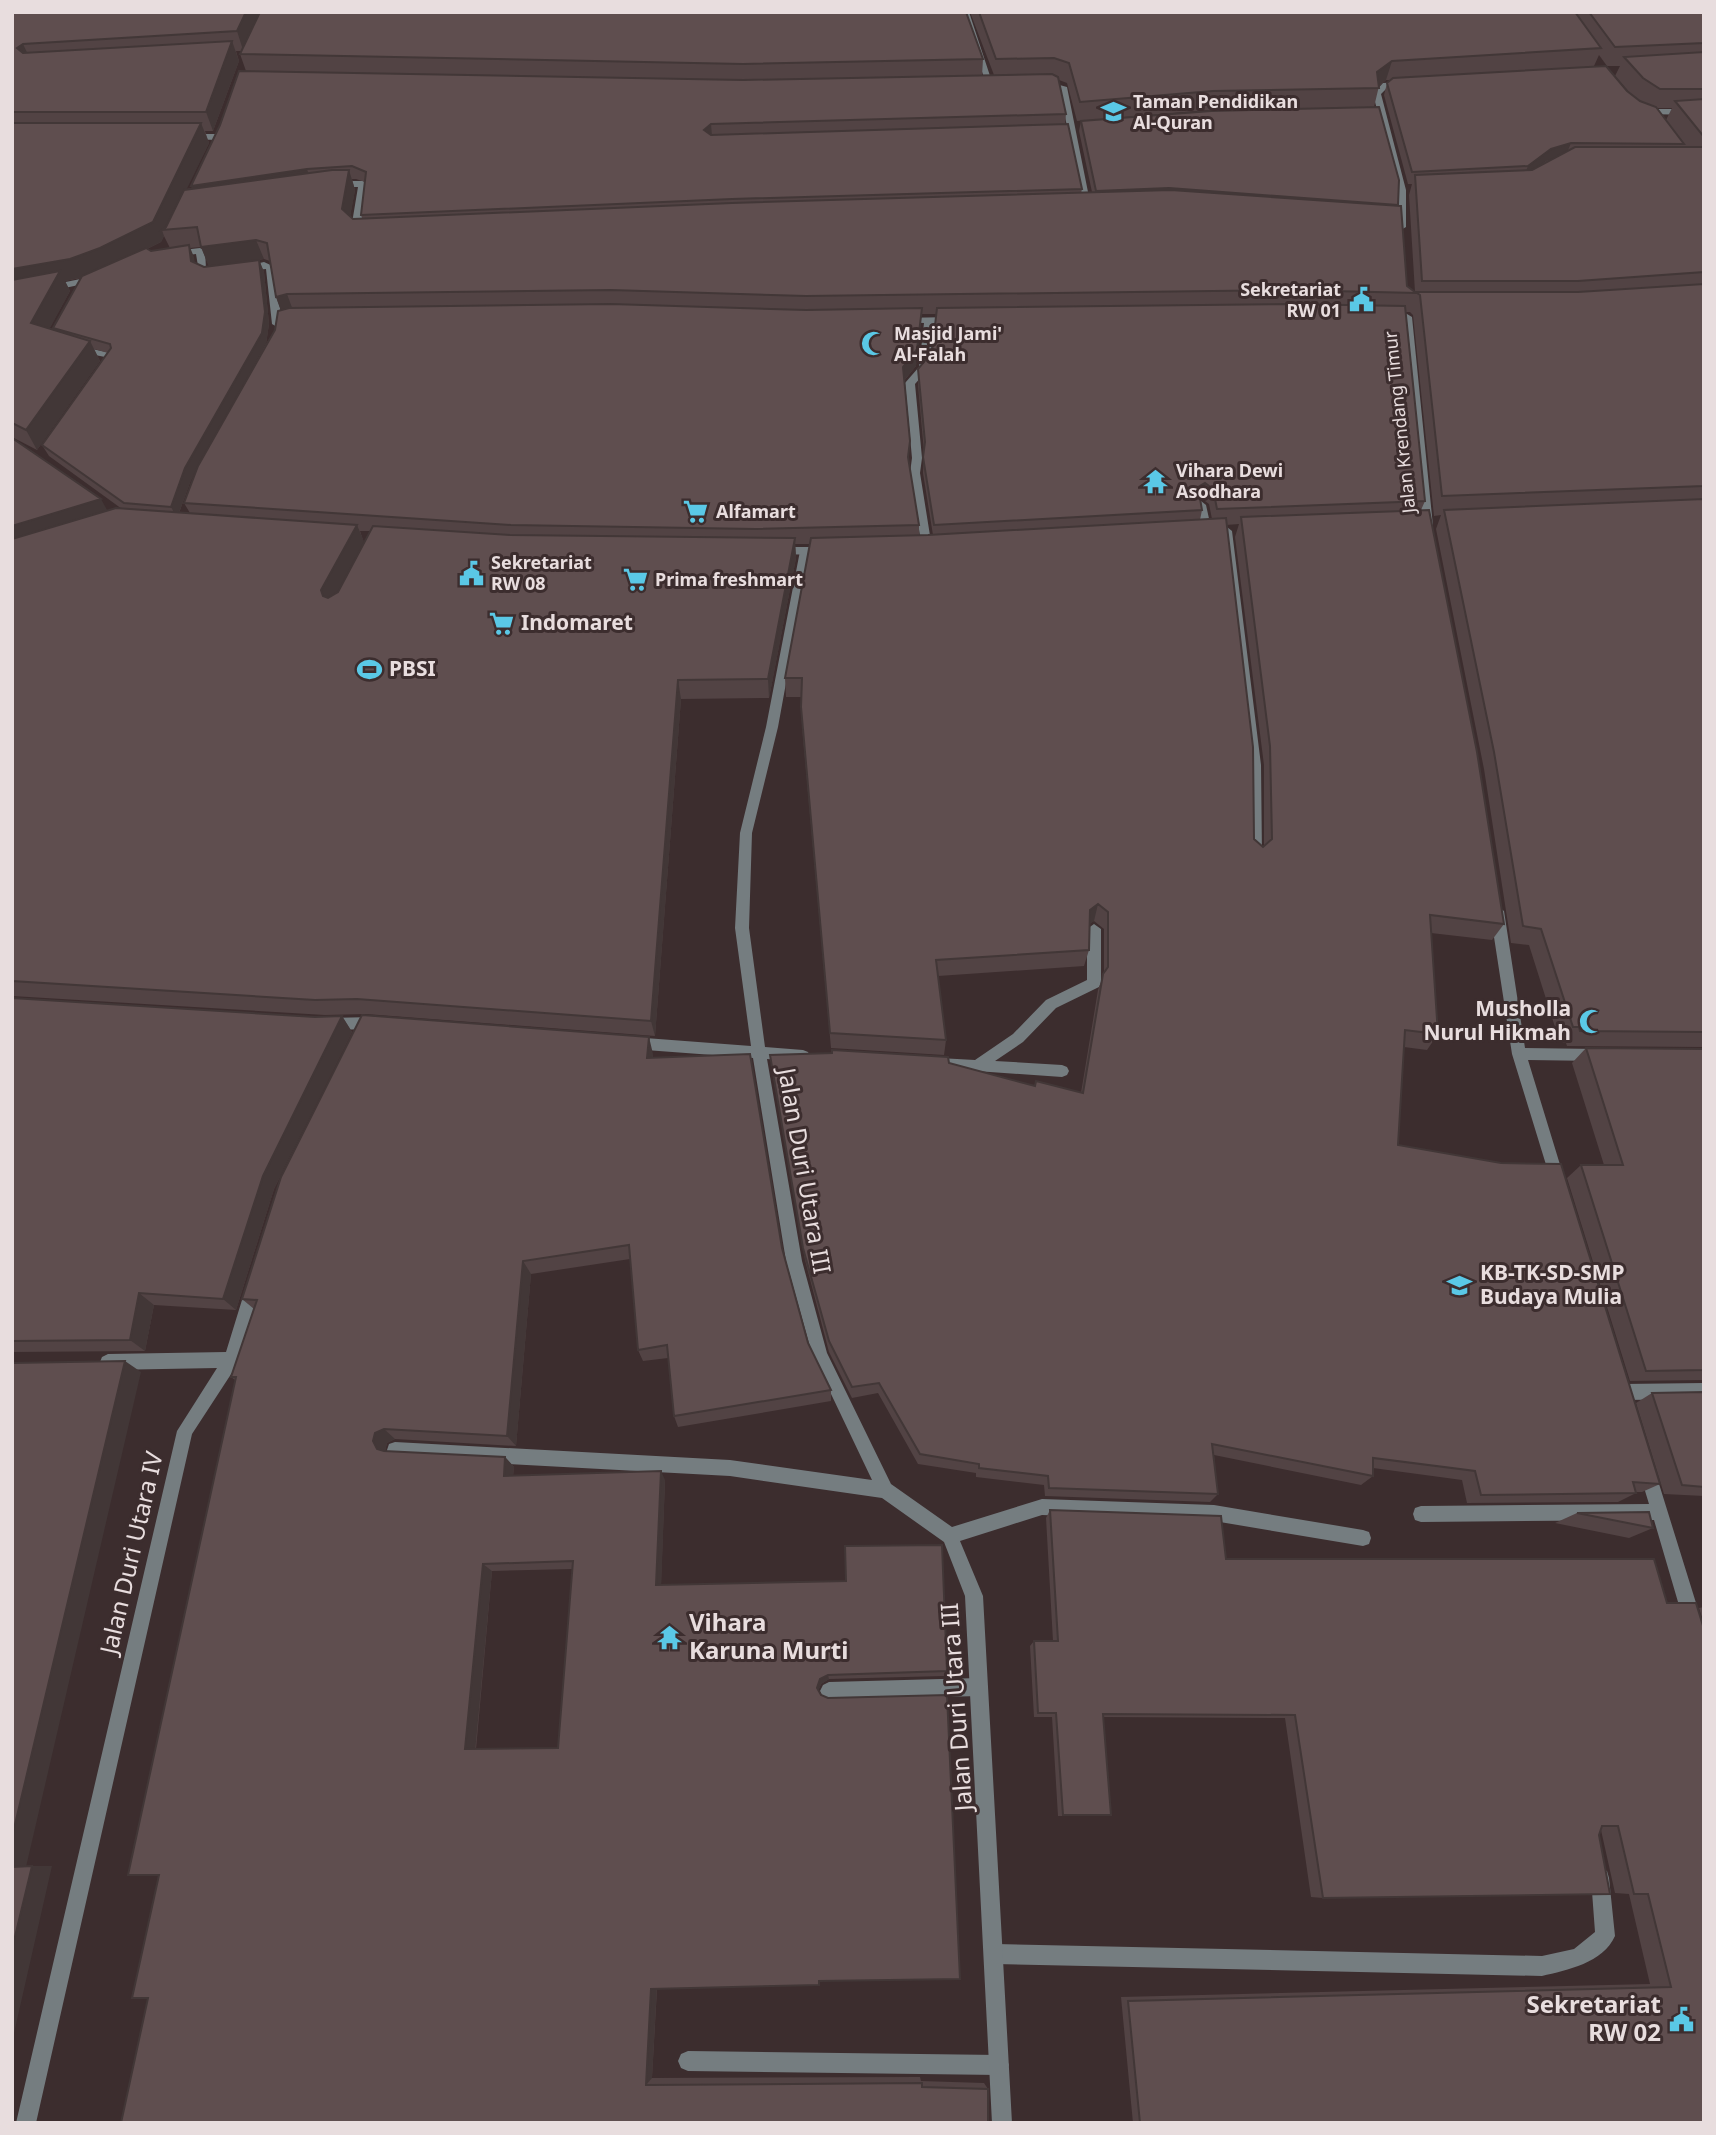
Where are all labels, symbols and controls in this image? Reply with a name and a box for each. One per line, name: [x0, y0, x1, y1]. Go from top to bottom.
place label: Taman Pendidikan Al-Quran: [1133, 89, 1298, 134]
school or university icon: Taman Pendidikan Al-Quran: [1099, 98, 1127, 126]
place label: Sekretariat RW 01: [1240, 277, 1341, 322]
public building icon: Sekretariat RW 01: [1347, 286, 1375, 314]
place label: Masjid Jami' Al-Falah: [894, 321, 1002, 366]
street label: Jalan Krendang Timur: [1377, 329, 1421, 516]
mosque icon: Masjid Jami' Al-Falah: [860, 330, 888, 358]
place label: Vihara Dewi Asodhara: [1176, 458, 1283, 503]
temple icon: Vihara Dewi Asodhara: [1142, 467, 1170, 495]
supermarket icon: Alfamart: [682, 498, 710, 526]
place label: Alfamart: [716, 499, 796, 523]
place label: Sekretariat RW 08: [491, 550, 592, 595]
public building icon: Sekretariat RW 08: [457, 559, 485, 587]
supermarket icon: Prima freshmart: [621, 566, 649, 594]
place label: Prima freshmart: [655, 567, 803, 591]
place label: Indomaret: [521, 608, 633, 636]
supermarket icon: Indomaret: [487, 609, 515, 637]
place label: PBSI: [389, 654, 436, 682]
sports icon: PBSI: [355, 655, 383, 683]
place label: Musholla Nurul Hikmah: [1423, 994, 1571, 1046]
mosque icon: Musholla Nurul Hikmah: [1577, 1007, 1605, 1035]
street label: Jalan Duri Utara III: [771, 1063, 840, 1276]
place label: KB-TK-SD-SMP Budaya Mulia: [1480, 1258, 1625, 1310]
school or university icon: KB-TK-SD-SMP Budaya Mulia: [1446, 1271, 1474, 1299]
street label: Jalan Duri Utara IV: [91, 1448, 170, 1659]
street label: Jalan Duri Utara III: [932, 1602, 979, 1814]
place label: Vihara Karuna Murti: [689, 1605, 848, 1666]
temple icon: Vihara Karuna Murti: [655, 1623, 683, 1651]
place label: Sekretariat RW 02: [1527, 1987, 1661, 2048]
public building icon: Sekretariat RW 02: [1667, 2005, 1695, 2033]

